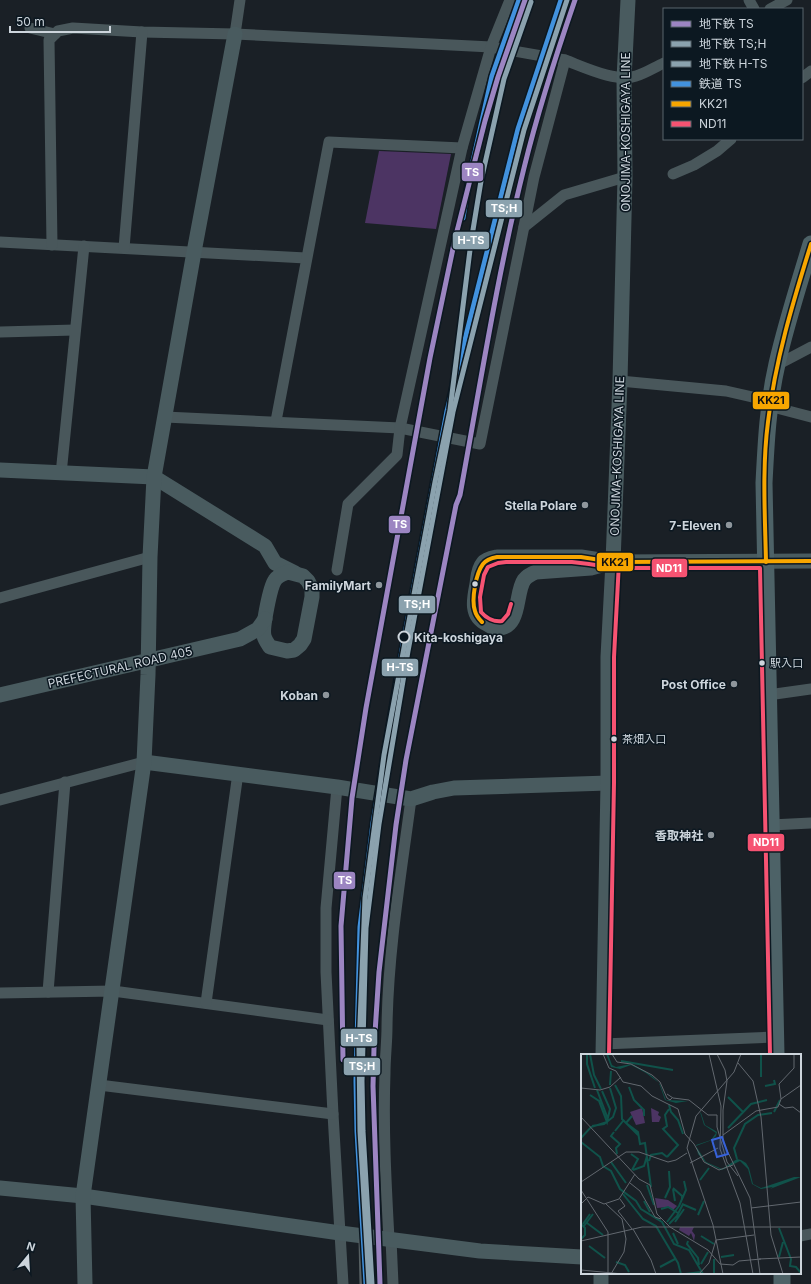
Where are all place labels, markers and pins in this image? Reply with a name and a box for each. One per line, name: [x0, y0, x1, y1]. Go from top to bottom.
place label: Stella Polare: [504, 498, 577, 513]
marker: Stella Polare: [580, 500, 590, 510]
place label: 7-Eleven: [669, 518, 721, 533]
marker: 7-Eleven: [724, 520, 734, 530]
place label: FamilyMart: [305, 578, 372, 593]
unlabelled marker: [470, 579, 480, 589]
marker: FamilyMart: [374, 580, 384, 590]
marker: Kita-koshigaya: [397, 630, 411, 644]
place label: Kita-koshigaya: [414, 630, 503, 645]
place label: 駅入口: [770, 656, 803, 670]
marker: 駅入口: [757, 658, 767, 668]
place label: Post Office: [661, 677, 726, 692]
marker: Post Office: [729, 679, 739, 689]
place label: Koban: [280, 688, 318, 703]
marker: Koban: [321, 690, 331, 700]
place label: 茶畑入口: [622, 732, 666, 746]
marker: 茶畑入口: [609, 734, 619, 744]
place label: 香取神社: [655, 828, 703, 843]
marker: 香取神社: [706, 830, 716, 840]

